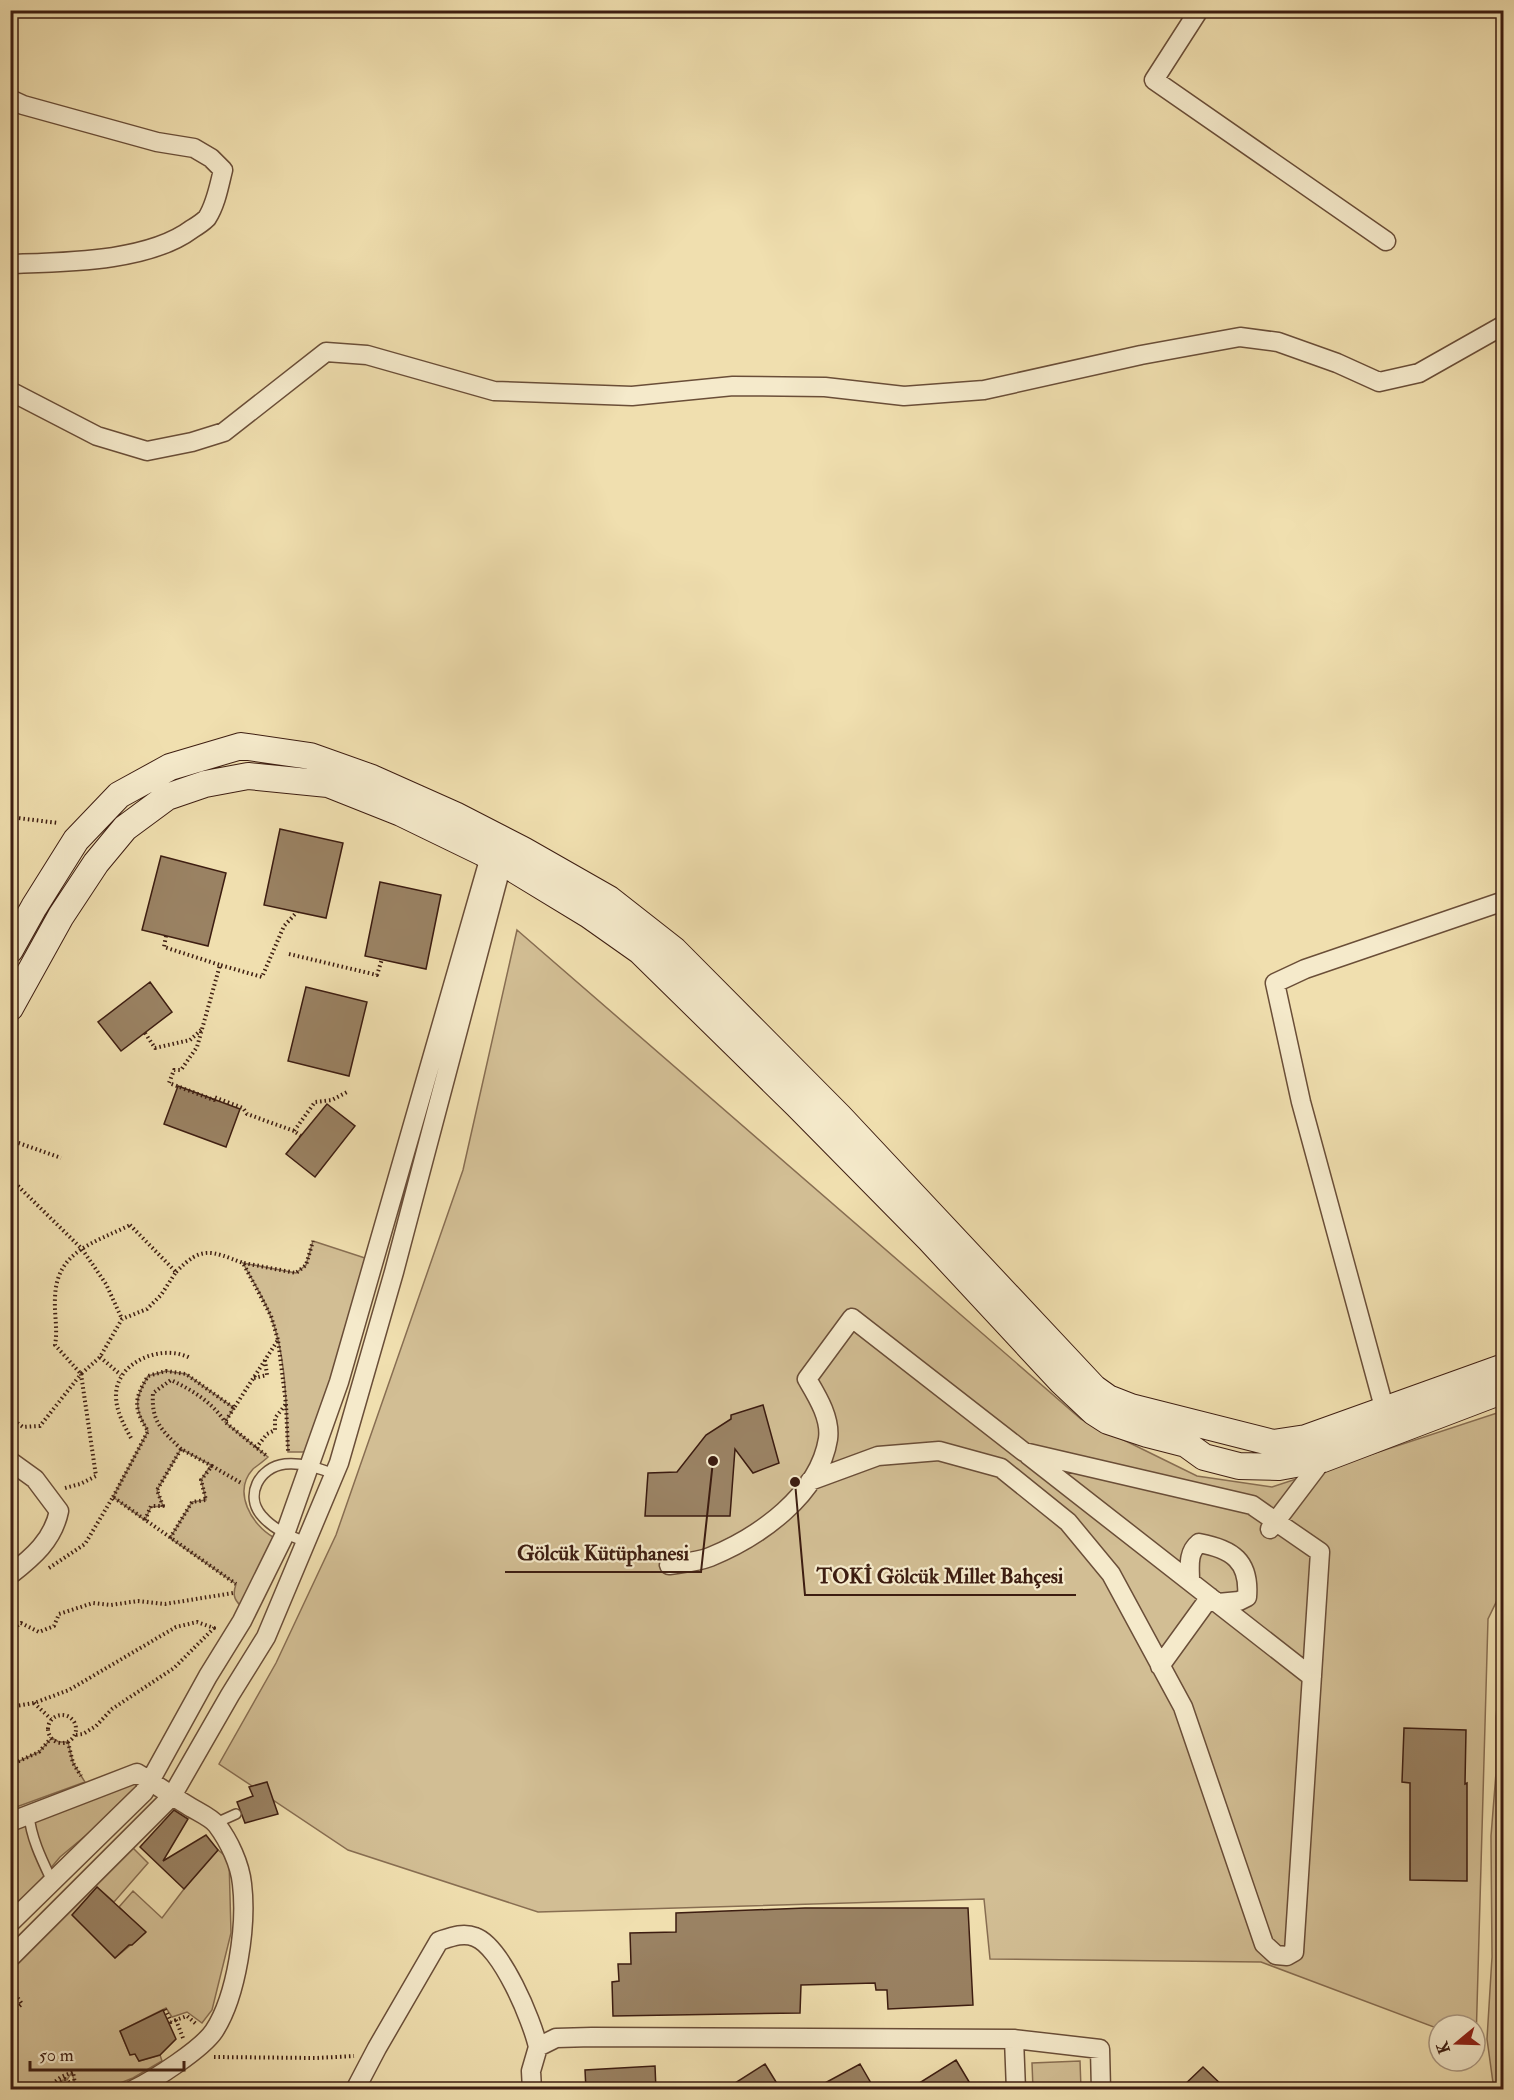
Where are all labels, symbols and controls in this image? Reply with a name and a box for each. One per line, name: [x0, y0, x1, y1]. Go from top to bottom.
callout: Gölcük Kütüphanesi: [505, 1533, 701, 1572]
text: Gölcük Kütüphanesi: [517, 1540, 689, 1567]
callout: TOKİ Gölcük Millet Bahçesi: [805, 1556, 1076, 1595]
text: TOKİ Gölcük Millet Bahçesi: [816, 1563, 1064, 1590]
north arrow: [1427, 2013, 1487, 2073]
scale bar: [30, 2034, 184, 2072]
text: K: [1432, 2038, 1455, 2056]
text: 50 m: [39, 2044, 74, 2067]

